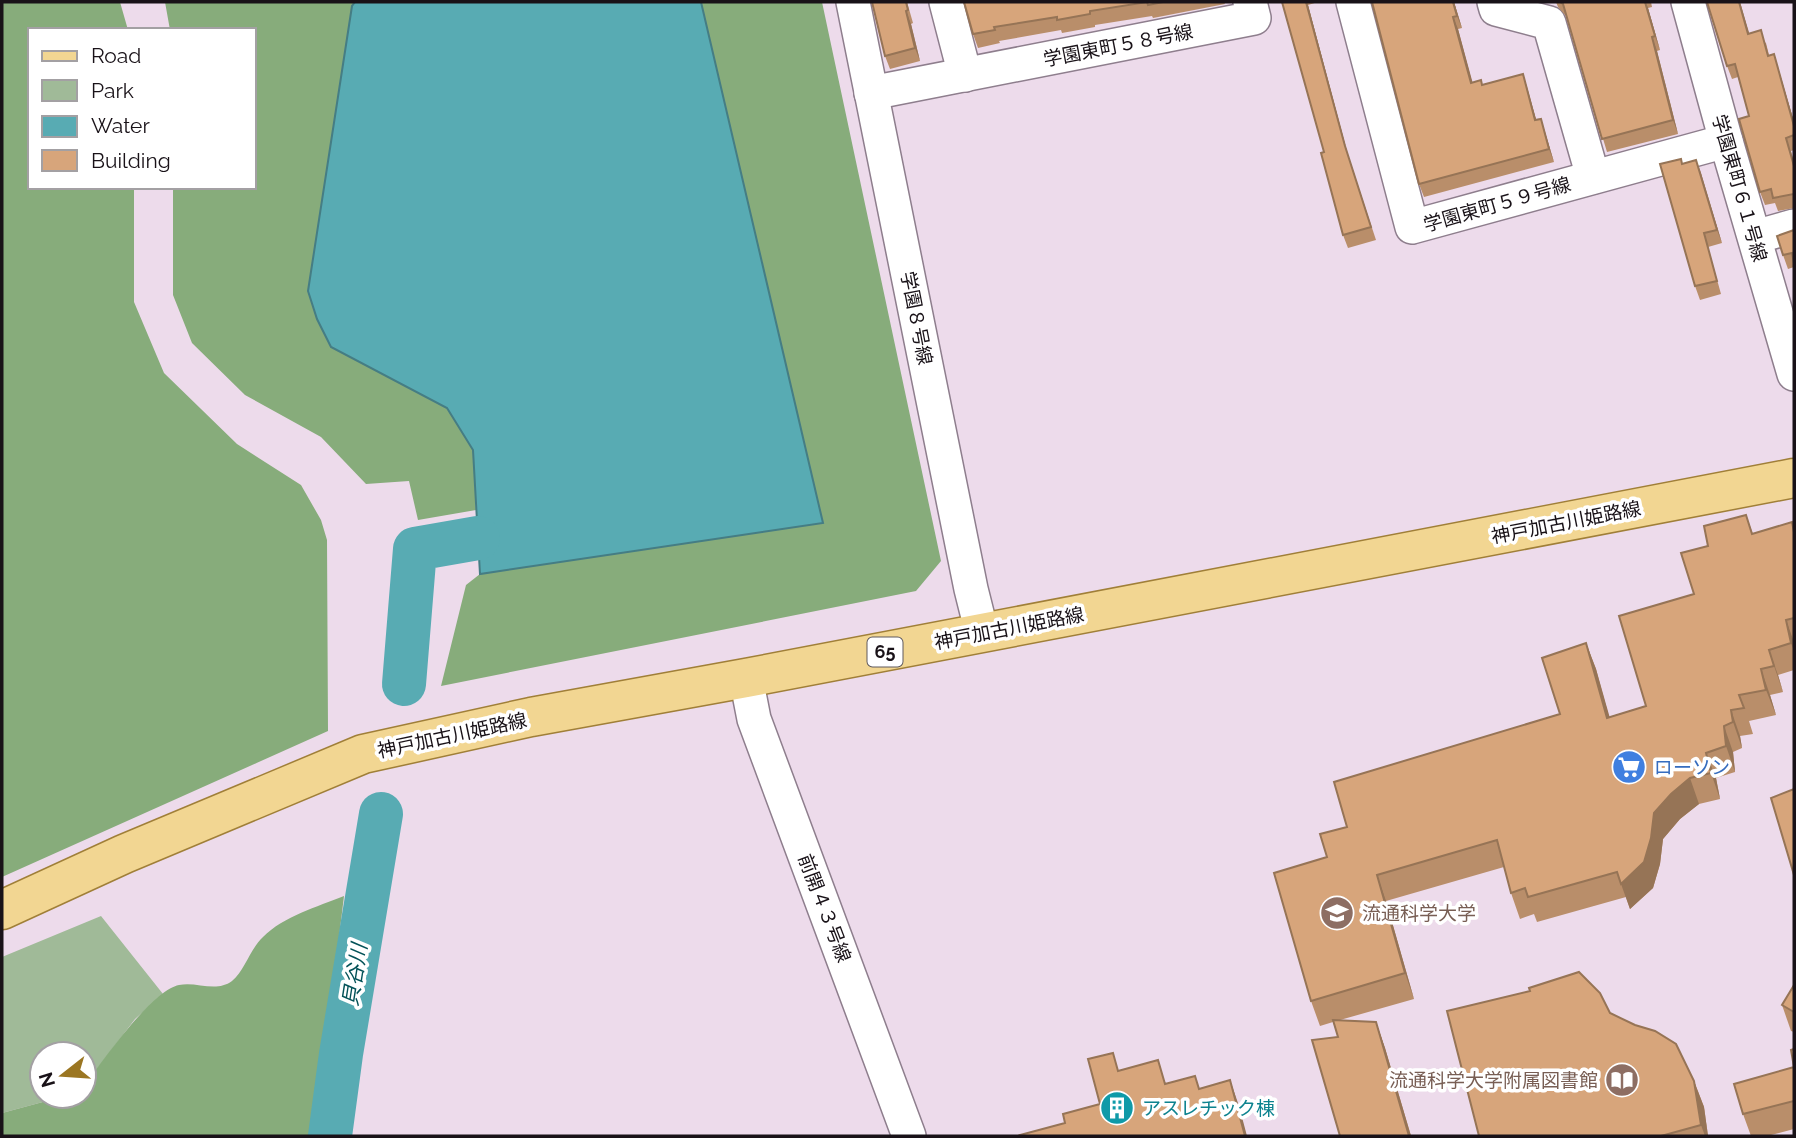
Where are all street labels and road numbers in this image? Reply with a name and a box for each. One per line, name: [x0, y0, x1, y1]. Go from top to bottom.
street label: 学園東町５８号線: [1041, 20, 1195, 70]
street label: 学園東町６１号線: [1708, 112, 1772, 264]
street label: 学園東町５９号線: [1421, 172, 1573, 236]
street label: 学園８号線: [897, 269, 937, 367]
street label: 神戸加古川姫路線: [1489, 497, 1643, 547]
street label: 神戸加古川姫路線: [932, 603, 1086, 653]
road number: 65: [868, 638, 903, 666]
street label: 神戸加古川姫路線: [375, 708, 529, 762]
street label: 前開４３号線: [794, 851, 856, 965]

